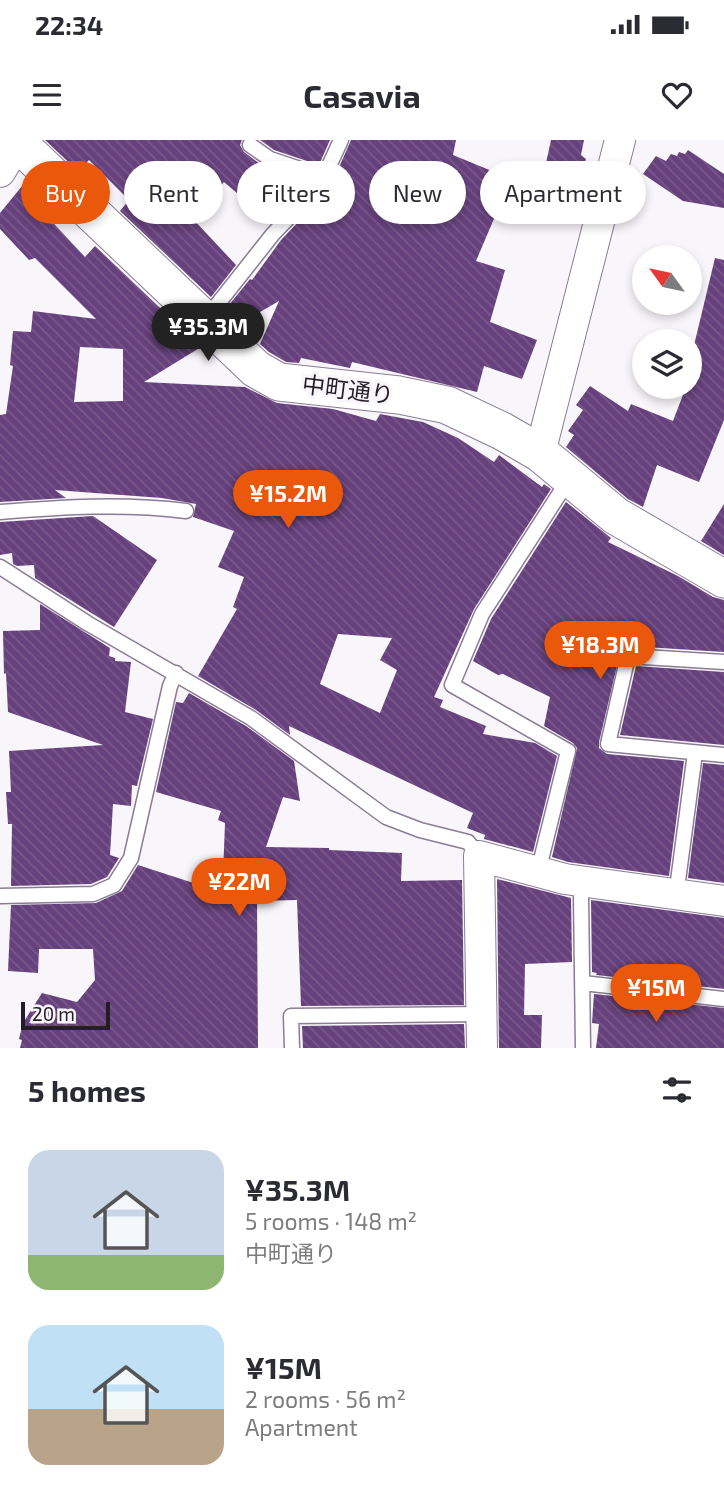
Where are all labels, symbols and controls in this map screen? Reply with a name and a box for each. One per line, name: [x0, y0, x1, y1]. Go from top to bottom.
text: 22:34: [35, 9, 103, 40]
icon: menu: [28, 76, 66, 114]
text: Casavia: [303, 76, 421, 114]
icon: heart: [658, 76, 696, 114]
chip: Buy: [21, 161, 110, 224]
chip: Rent: [124, 161, 223, 224]
chip: Filters: [237, 161, 355, 224]
chip: New: [369, 161, 466, 224]
chip: Apartment: [480, 161, 646, 224]
north arrow: [632, 245, 702, 315]
map controls: [632, 245, 702, 399]
pin: ¥35.3M: [151, 304, 265, 363]
text: ¥35.3M: [168, 312, 248, 340]
button: layers: [632, 329, 702, 399]
street label: 中町通り: [301, 370, 395, 409]
pin: ¥15.2M: [231, 470, 345, 530]
text: ¥15.2M: [249, 479, 327, 507]
pin: ¥18.3M: [543, 622, 657, 681]
text: ¥18.3M: [560, 630, 640, 658]
pin: ¥22M: [198, 858, 280, 918]
text: ¥22M: [207, 867, 271, 895]
pin: ¥15M: [615, 964, 697, 1024]
text: ¥15M: [627, 973, 685, 1001]
scale bar: [21, 999, 110, 1031]
text: 20 m: [32, 1002, 75, 1025]
icon: filters: [658, 1071, 696, 1109]
text: 5 homes: [28, 1072, 146, 1108]
text: ¥35.3M: [245, 1171, 350, 1207]
icon: home: [84, 1178, 168, 1262]
text: 5 rooms · 148 m²: [245, 1207, 417, 1235]
text: 中町通り: [245, 1239, 337, 1267]
text: ¥15M: [245, 1349, 322, 1385]
icon: home: [84, 1353, 168, 1437]
text: 2 rooms · 56 m²: [245, 1385, 406, 1413]
text: Apartment: [245, 1413, 358, 1441]

